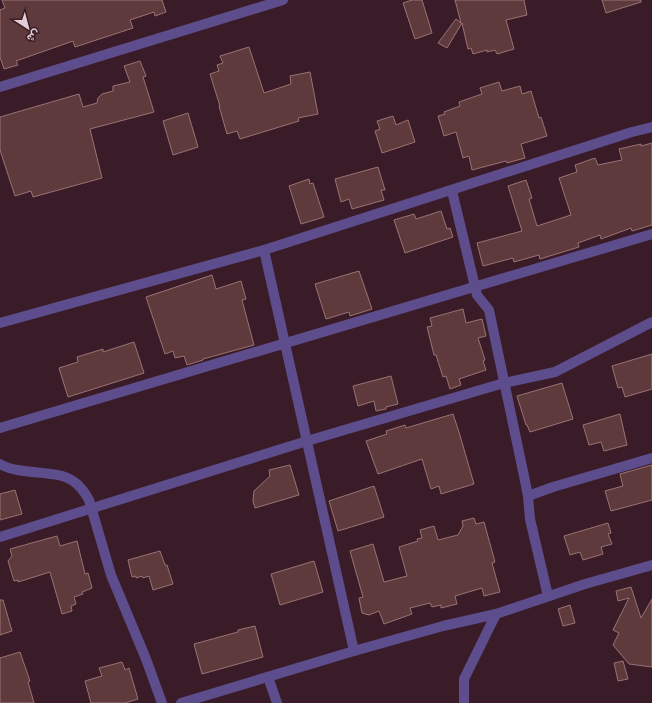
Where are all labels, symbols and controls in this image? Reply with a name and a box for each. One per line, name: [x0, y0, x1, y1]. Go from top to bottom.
north arrow: [8, 8, 48, 48]
text: ش: [24, 27, 43, 45]

